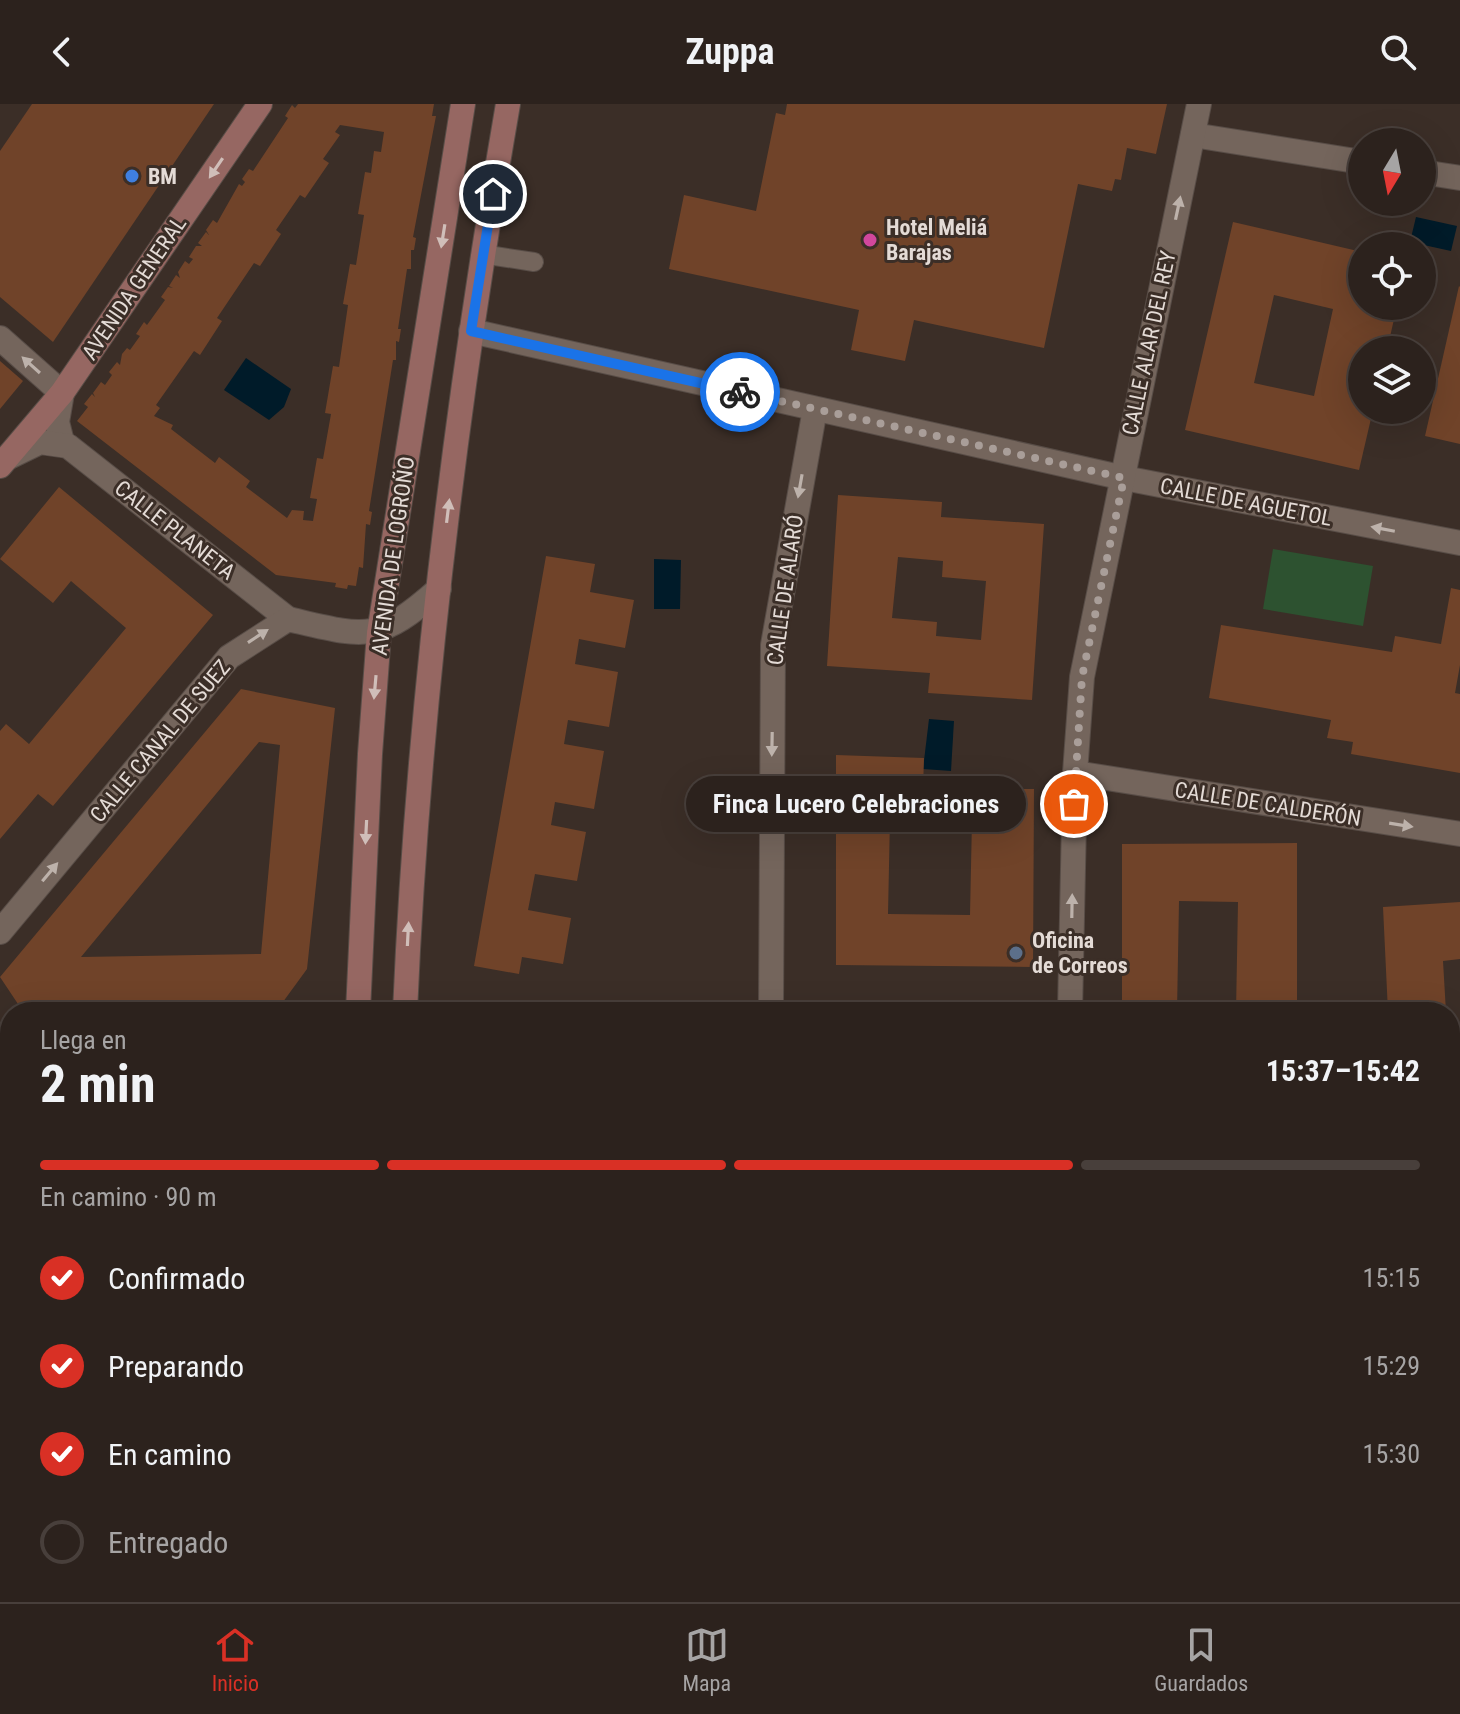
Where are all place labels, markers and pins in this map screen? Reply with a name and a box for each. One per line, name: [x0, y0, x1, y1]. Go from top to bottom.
pin: [459, 160, 527, 228]
place label: BM: [148, 164, 177, 189]
marker: BM: [123, 167, 141, 185]
place label: Hotel Meliá Barajas: [886, 215, 987, 265]
marker: Hotel Meliá Barajas: [861, 231, 879, 249]
pin: [1040, 770, 1108, 838]
callout: Finca Lucero Celebraciones: [686, 776, 1026, 832]
place label: Oficina de Correos: [1032, 928, 1128, 978]
marker: Oficina de Correos: [1007, 944, 1025, 962]

